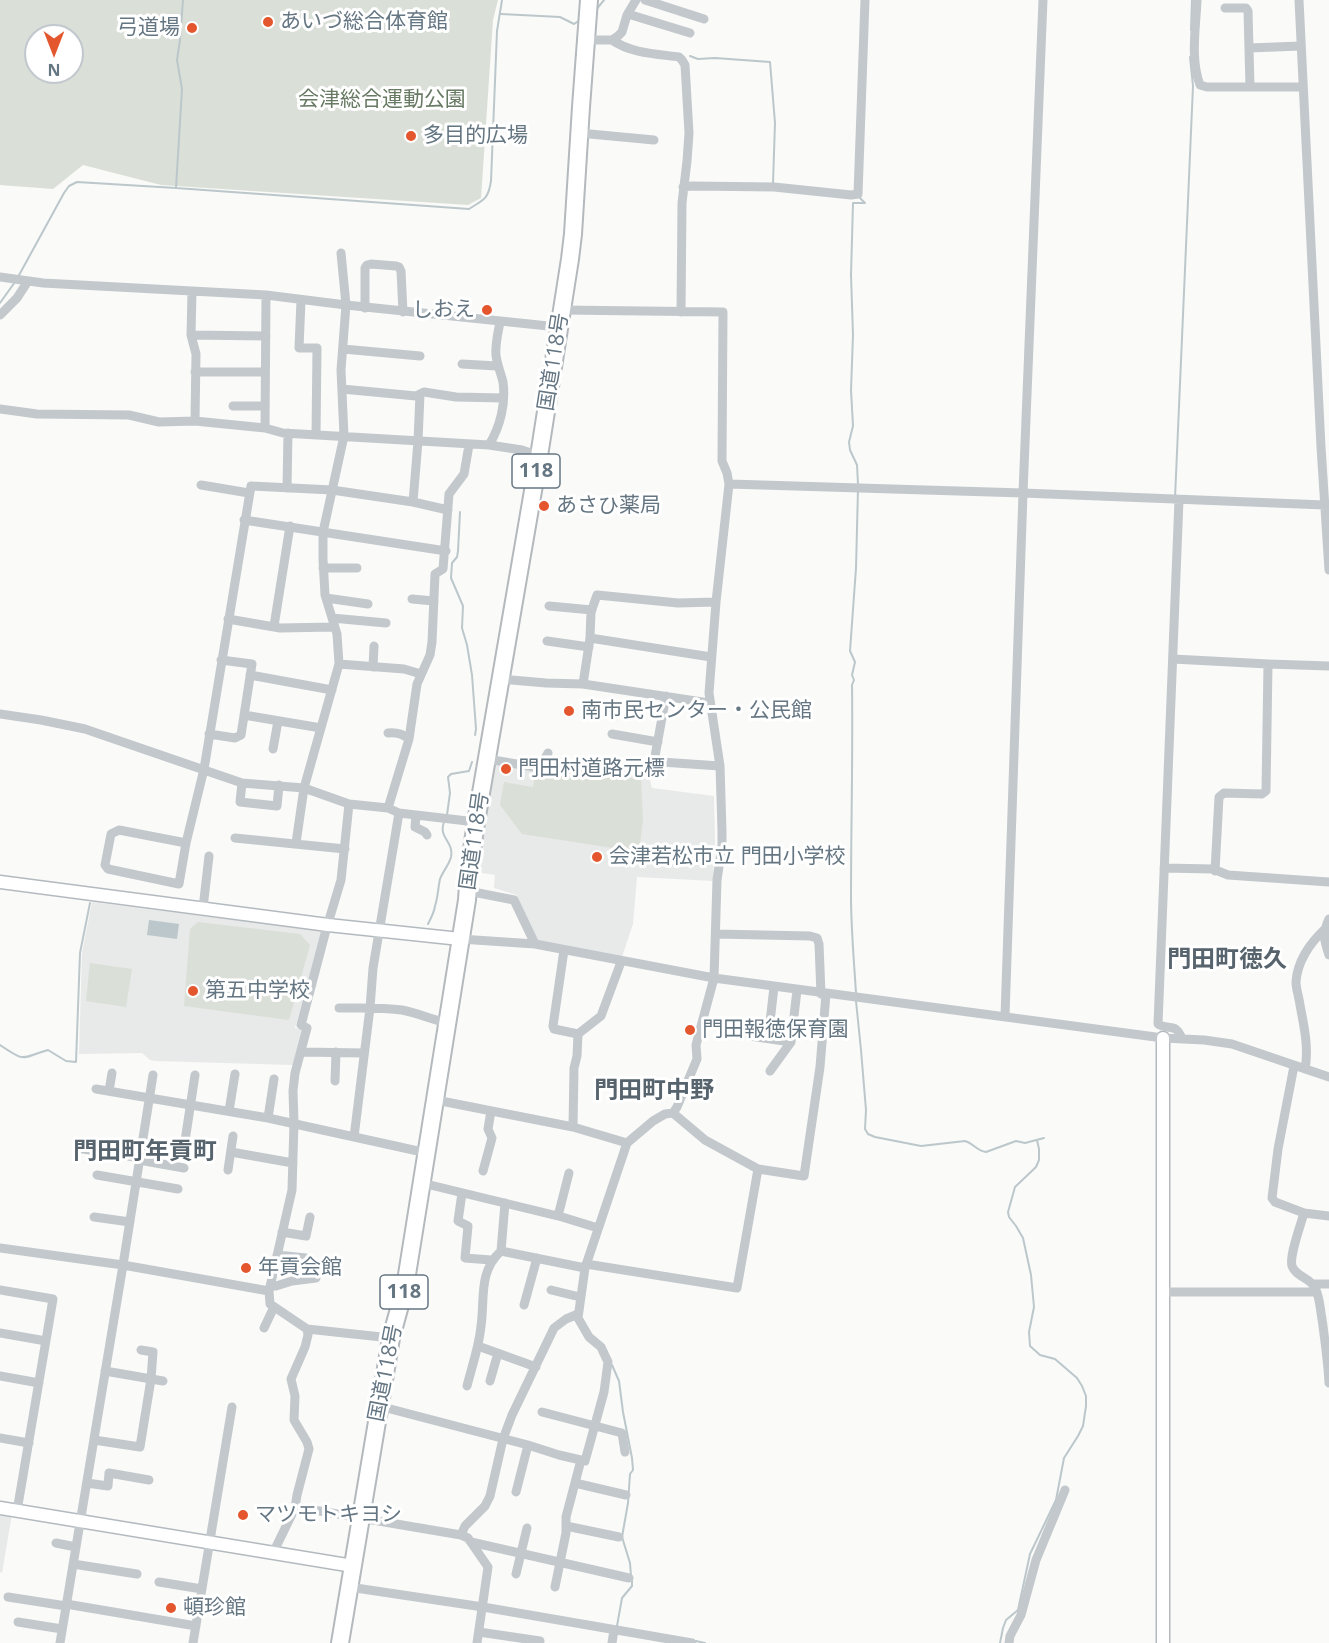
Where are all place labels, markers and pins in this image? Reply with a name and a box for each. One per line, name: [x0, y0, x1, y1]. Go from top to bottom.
place label: あいづ総合体育館: [280, 9, 448, 35]
place label: 弓道場: [117, 15, 180, 41]
marker: あいづ総合体育館: [261, 15, 275, 29]
marker: 弓道場: [185, 21, 199, 35]
place label: 多目的広場: [423, 123, 528, 149]
marker: 多目的広場: [404, 129, 418, 143]
place label: しおえ: [412, 297, 475, 323]
marker: しおえ: [480, 303, 494, 317]
place label: あさひ薬局: [556, 493, 661, 519]
marker: あさひ薬局: [537, 499, 551, 513]
place label: 南市民センター・公民館: [581, 698, 812, 724]
marker: 南市民センター・公民館: [562, 704, 576, 718]
place label: 門田村道路元標: [518, 756, 665, 782]
marker: 門田村道路元標: [499, 762, 513, 776]
place label: 会津若松市立 門田小学校: [609, 844, 845, 870]
marker: 会津若松市立 門田小学校: [590, 850, 604, 864]
place label: 第五中学校: [205, 978, 310, 1004]
marker: 第五中学校: [186, 984, 200, 998]
place label: 門田報徳保育園: [702, 1017, 849, 1043]
marker: 門田報徳保育園: [683, 1023, 697, 1037]
place label: 年貢会館: [258, 1255, 342, 1281]
marker: 年貢会館: [239, 1261, 253, 1275]
place label: マツモトキヨシ: [255, 1502, 402, 1528]
marker: マツモトキヨシ: [236, 1508, 250, 1522]
place label: 頓珍館: [183, 1595, 246, 1621]
marker: 頓珍館: [164, 1601, 178, 1615]

